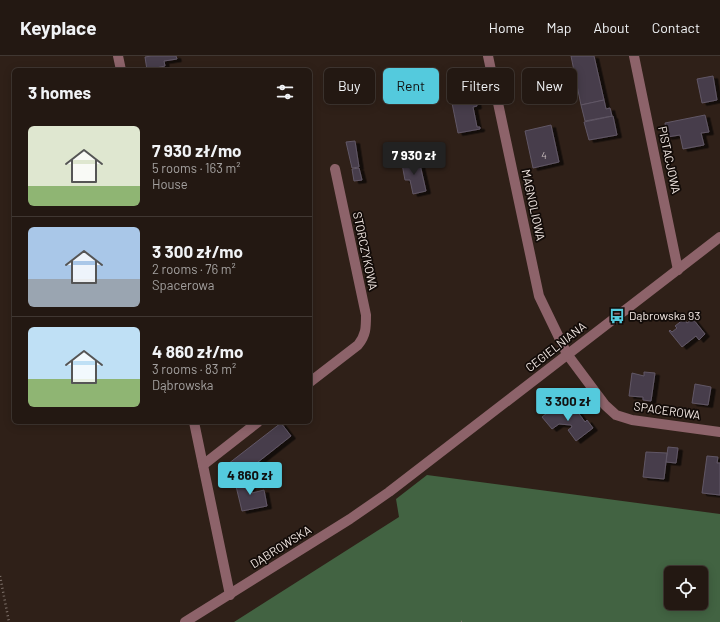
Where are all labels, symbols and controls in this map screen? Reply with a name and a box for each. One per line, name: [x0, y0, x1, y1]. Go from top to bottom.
text: Keyplace: [20, 16, 97, 39]
text: Home: [489, 19, 525, 36]
text: Map: [547, 19, 571, 36]
text: About: [593, 19, 630, 36]
text: Contact: [652, 19, 700, 36]
chip: Buy: [324, 68, 375, 104]
chip: Rent: [383, 68, 439, 104]
chip: Filters: [447, 68, 514, 104]
chip: New: [522, 68, 577, 104]
icon: filters: [274, 81, 296, 103]
text: 3 homes: [28, 82, 91, 102]
street label: PISTACJOWA: [656, 125, 684, 195]
text: 7 930 zł/mo: [152, 140, 242, 160]
icon: home: [60, 142, 108, 190]
pin: 7 930 zł: [373, 142, 455, 176]
text: 7 930 zł: [392, 147, 436, 163]
house number: 4: [541, 149, 547, 161]
text: 5 rooms · 163 m²: [152, 160, 241, 176]
street label: MAGNOLIOWA: [520, 168, 548, 242]
text: House: [152, 176, 188, 192]
street label: STORCZYKOWA: [351, 210, 381, 291]
text: 3 300 zł/mo: [152, 241, 243, 261]
icon: home: [60, 243, 108, 291]
text: 2 rooms · 76 m²: [152, 261, 236, 277]
text: Spacerowa: [152, 277, 214, 293]
bus stop icon: Dąbrowska 93: [608, 307, 626, 325]
place label: Dąbrowska 93: [629, 308, 701, 322]
street label: CEGIELNIANA: [522, 318, 588, 374]
text: 4 860 zł/mo: [152, 341, 243, 361]
icon: home: [60, 343, 108, 391]
text: 3 rooms · 83 m²: [152, 361, 236, 377]
text: Dąbrowska: [152, 377, 213, 393]
pin: 3 300 zł: [527, 388, 609, 422]
text: 3 300 zł: [545, 393, 591, 409]
street label: SPACEROWA: [633, 398, 701, 422]
pin: 4 860 zł: [209, 462, 291, 496]
text: 4 860 zł: [227, 467, 273, 483]
street label: DĄBROWSKA: [247, 522, 313, 570]
map controls: [664, 566, 708, 610]
button: locate: [664, 566, 708, 610]

